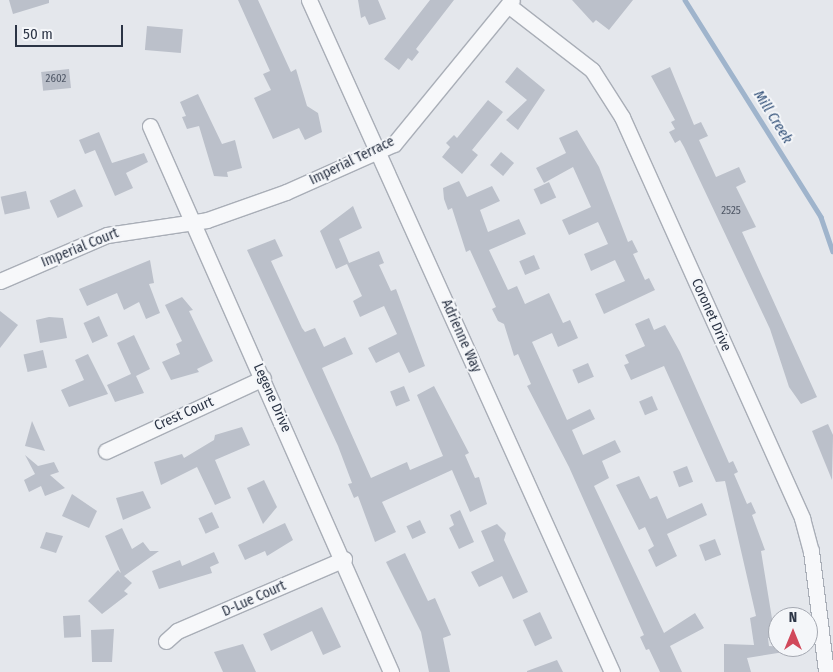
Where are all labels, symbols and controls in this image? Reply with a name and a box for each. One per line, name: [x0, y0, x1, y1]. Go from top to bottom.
scale bar: [18, 15, 125, 47]
text: 50 m: [23, 25, 53, 43]
house number: 2602: [46, 72, 66, 86]
water label: Mill Creek: [750, 87, 796, 147]
street label: Imperial Terrace: [307, 133, 397, 189]
house number: 2525: [721, 204, 741, 218]
street label: Imperial Court: [39, 225, 121, 271]
street label: Coronet Drive: [687, 276, 735, 354]
street label: Adrienne Way: [437, 297, 485, 375]
street label: Legene Drive: [249, 361, 295, 435]
street label: Crest Court: [152, 393, 216, 435]
street label: D-Lue Court: [220, 578, 288, 620]
north arrow: [768, 607, 818, 657]
text: N: [789, 609, 797, 626]

